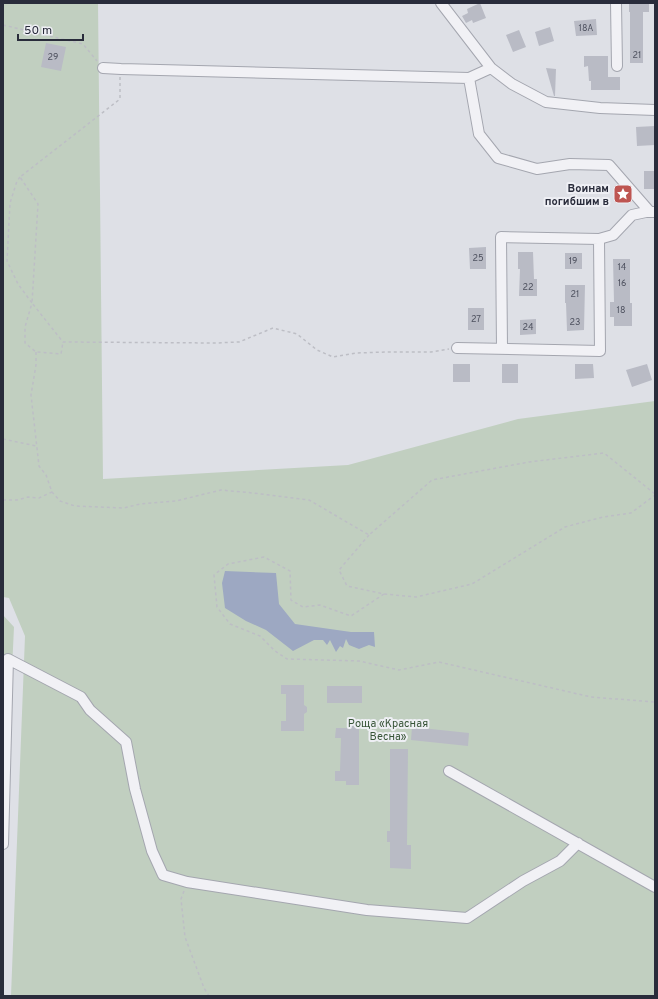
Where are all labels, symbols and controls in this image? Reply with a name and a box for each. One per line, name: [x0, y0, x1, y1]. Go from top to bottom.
scale bar: [18, 16, 83, 42]
text: 50 m: [24, 23, 52, 39]
house number: 18А: [579, 23, 593, 34]
house number: 21: [633, 50, 641, 61]
house number: 29: [48, 52, 58, 63]
place label: Воинам погибшим в: [545, 182, 609, 209]
place icon: Воинам погибшим в: [612, 183, 634, 205]
house number: 25: [472, 253, 484, 264]
house number: 19: [569, 256, 577, 267]
house number: 14: [618, 262, 627, 273]
house number: 16: [618, 278, 626, 289]
house number: 22: [522, 282, 534, 293]
house number: 21: [571, 289, 579, 300]
house number: 18: [617, 305, 625, 316]
house number: 27: [471, 314, 481, 325]
house number: 23: [570, 317, 580, 328]
house number: 24: [522, 322, 534, 333]
park label: Роща «Красная Весна»: [348, 717, 428, 744]

